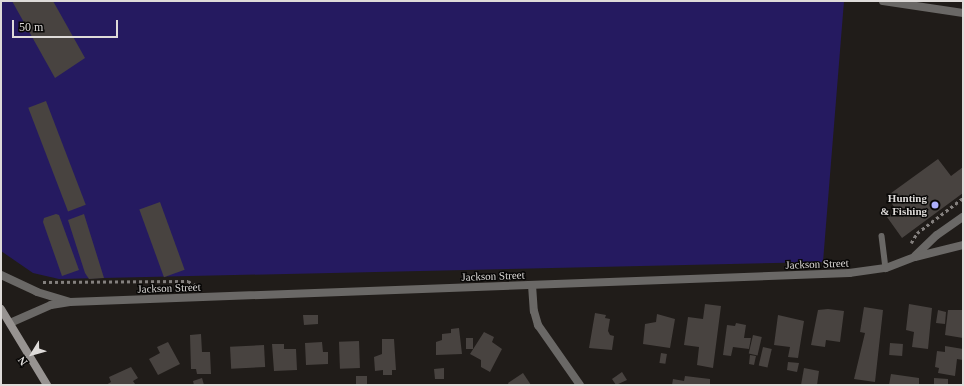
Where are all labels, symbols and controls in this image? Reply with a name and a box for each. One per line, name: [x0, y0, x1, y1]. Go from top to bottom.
scale bar: [14, 12, 120, 38]
text: 50 m: [19, 20, 43, 34]
place label: Hunting & Fishing: [880, 192, 927, 218]
marker: Hunting & Fishing: [930, 200, 940, 210]
street label: Jackson Street: [785, 256, 849, 272]
street label: Jackson Street: [461, 268, 525, 284]
street label: Jackson Street: [137, 280, 201, 296]
north arrow: [12, 334, 52, 374]
text: N: [15, 354, 30, 368]

